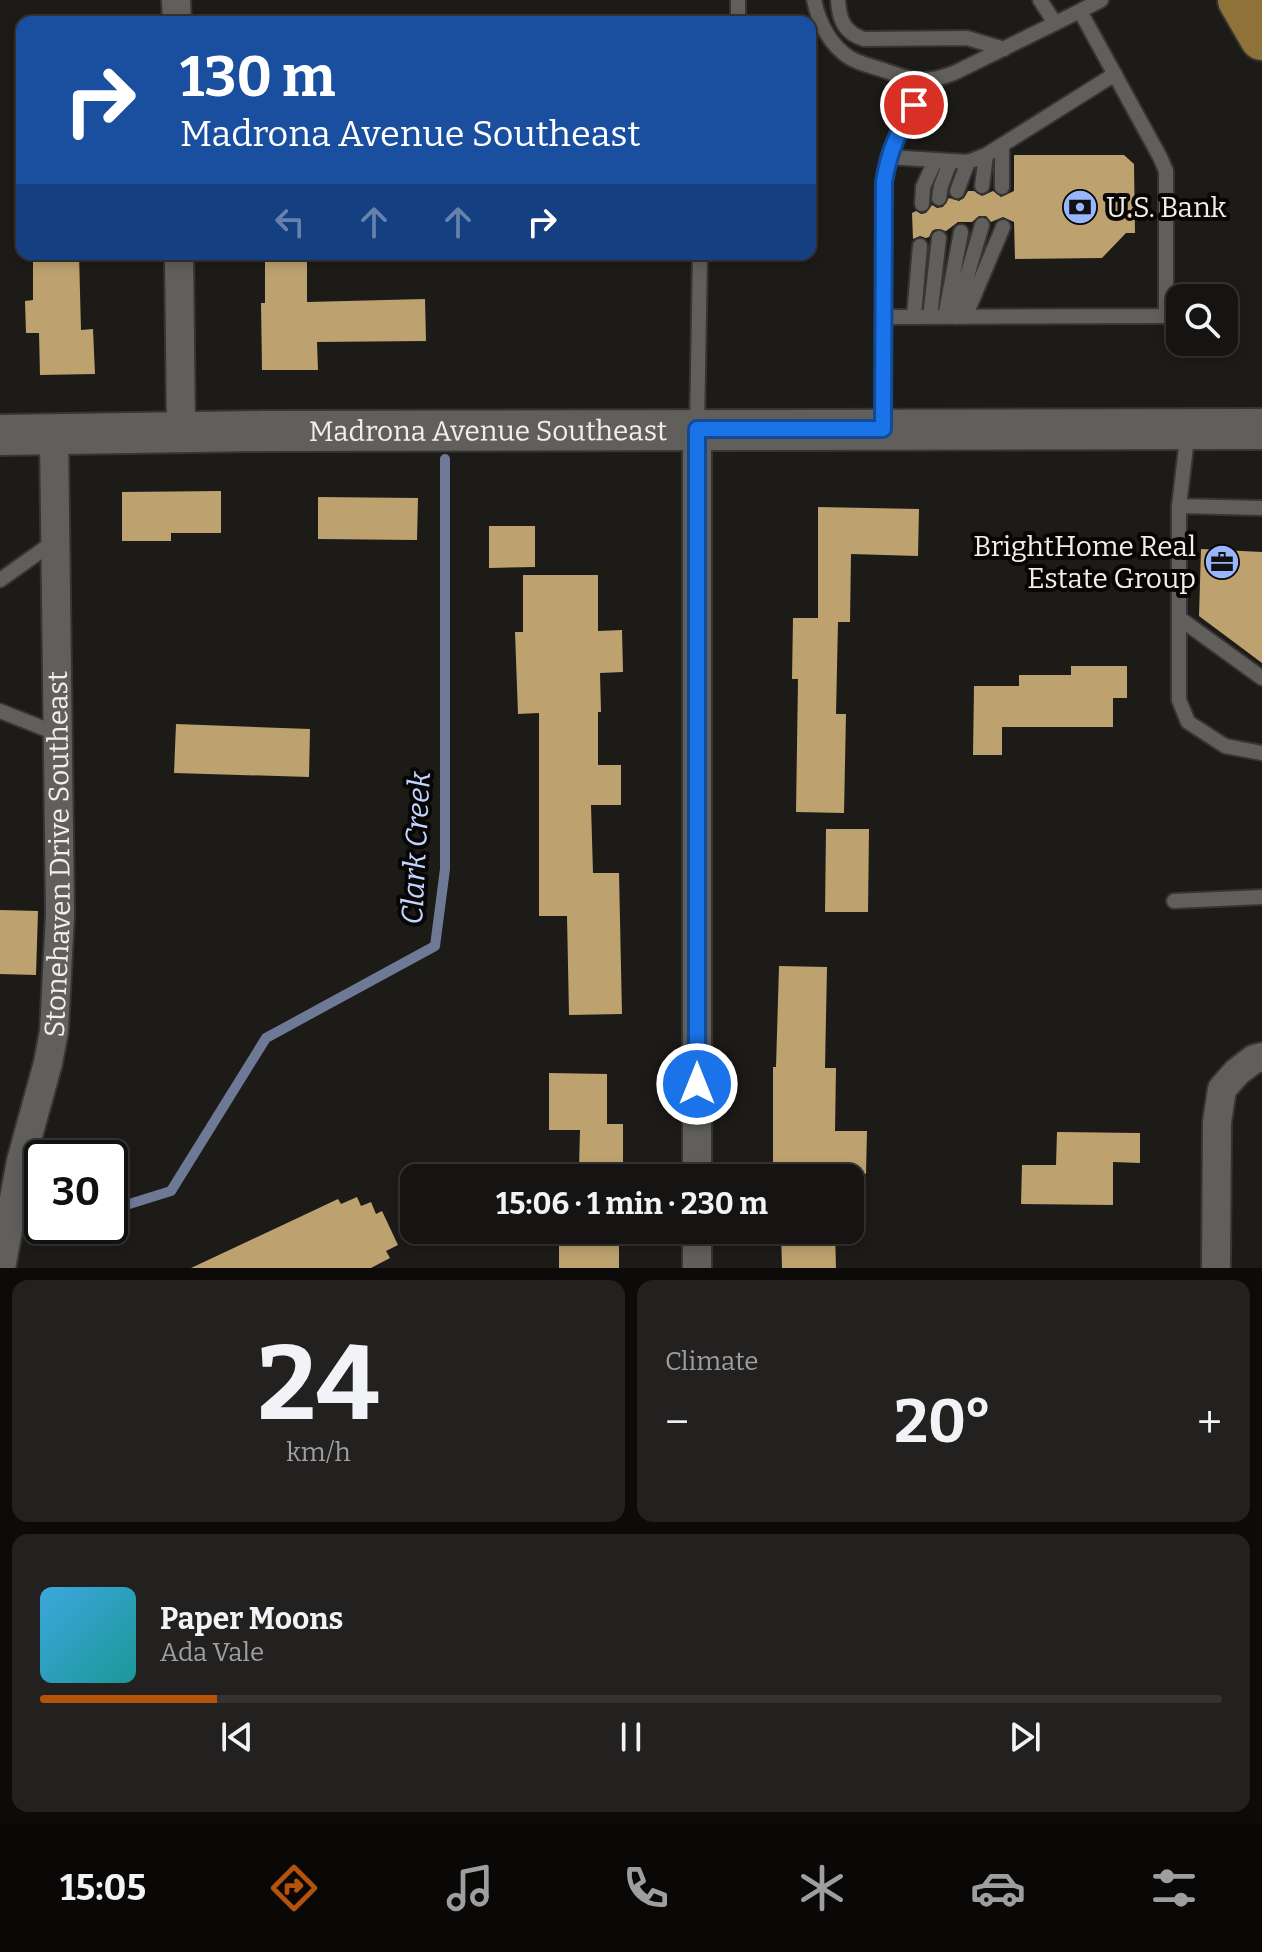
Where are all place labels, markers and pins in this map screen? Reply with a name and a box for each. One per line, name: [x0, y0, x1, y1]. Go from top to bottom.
pin: [880, 71, 948, 139]
bank icon: U.S. Bank: [1061, 188, 1099, 226]
place label: U.S. Bank: [1106, 191, 1227, 224]
place label: BrightHome Real Estate Group: [973, 530, 1196, 595]
office icon: BrightHome Real Estate Group: [1203, 543, 1241, 581]

